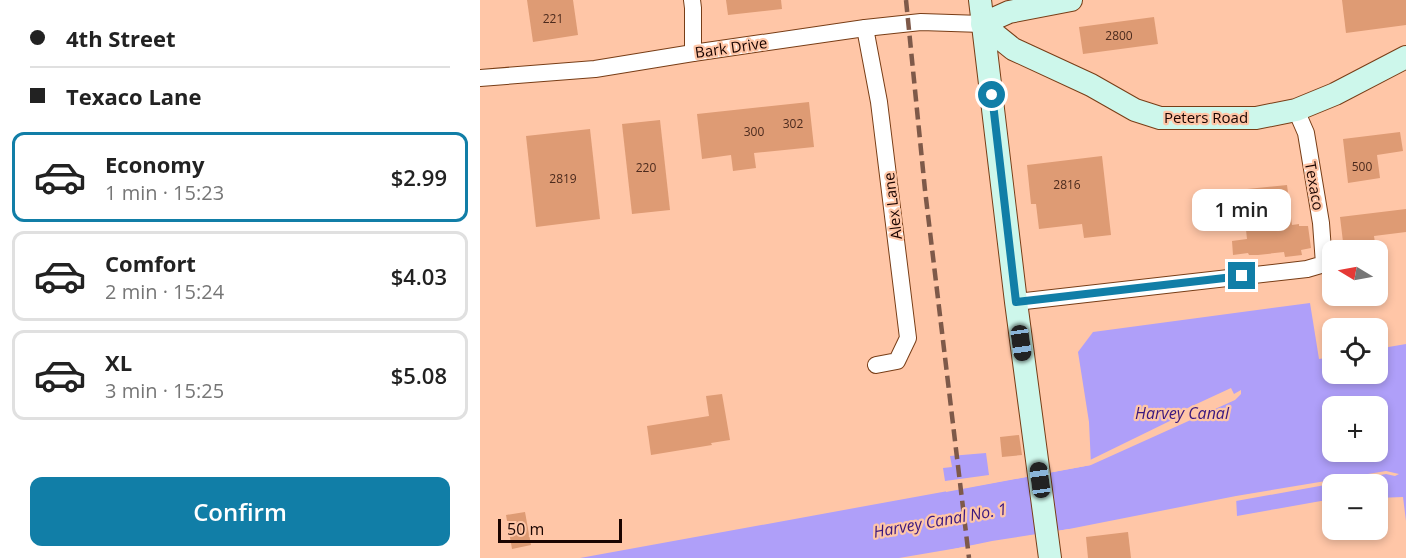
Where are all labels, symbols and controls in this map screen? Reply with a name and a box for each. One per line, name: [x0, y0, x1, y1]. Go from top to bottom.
house number: 221: [543, 10, 563, 27]
text: 4th Street: [66, 23, 176, 53]
house number: 2800: [1105, 27, 1133, 44]
street label: Bark Drive: [694, 32, 768, 62]
text: Texaco Lane: [66, 81, 202, 111]
route start: [978, 81, 1005, 108]
street label: Peters Road: [1164, 107, 1248, 127]
house number: 302: [783, 115, 803, 132]
house number: 300: [744, 123, 764, 140]
text: Economy: [105, 149, 204, 179]
icon: car: [33, 150, 87, 204]
house number: 500: [1352, 158, 1372, 175]
house number: 220: [636, 159, 656, 176]
street label: Texaco: [1301, 160, 1329, 212]
text: $2.99: [391, 162, 447, 192]
house number: 2819: [549, 170, 577, 187]
street label: Alex Lane: [878, 171, 906, 241]
house number: 2816: [1053, 176, 1081, 193]
text: 1 min · 15:23: [105, 179, 224, 206]
callout: 1 min: [1192, 189, 1292, 231]
text: 1 min: [1215, 196, 1269, 223]
north arrow: [1322, 240, 1388, 306]
map controls: [1322, 240, 1388, 540]
text: Comfort: [105, 248, 196, 278]
icon: car: [33, 249, 87, 303]
text: $4.03: [391, 261, 447, 291]
route end: [1228, 262, 1255, 289]
text: 2 min · 15:24: [105, 278, 224, 305]
button: locate: [1322, 318, 1388, 384]
car: [1010, 324, 1032, 362]
text: XL: [105, 347, 132, 377]
icon: car: [33, 348, 87, 402]
text: $5.08: [391, 360, 447, 390]
text: 3 min · 15:25: [105, 377, 224, 404]
button: +: [1322, 396, 1388, 462]
water label: Harvey Canal: [1135, 402, 1230, 424]
car: [1029, 461, 1051, 499]
button: −: [1322, 474, 1388, 540]
button: Confirm: [30, 477, 450, 546]
water label: Harvey Canal No. 1: [871, 497, 1009, 543]
scale bar: [498, 516, 622, 544]
text: 50 m: [507, 518, 544, 540]

